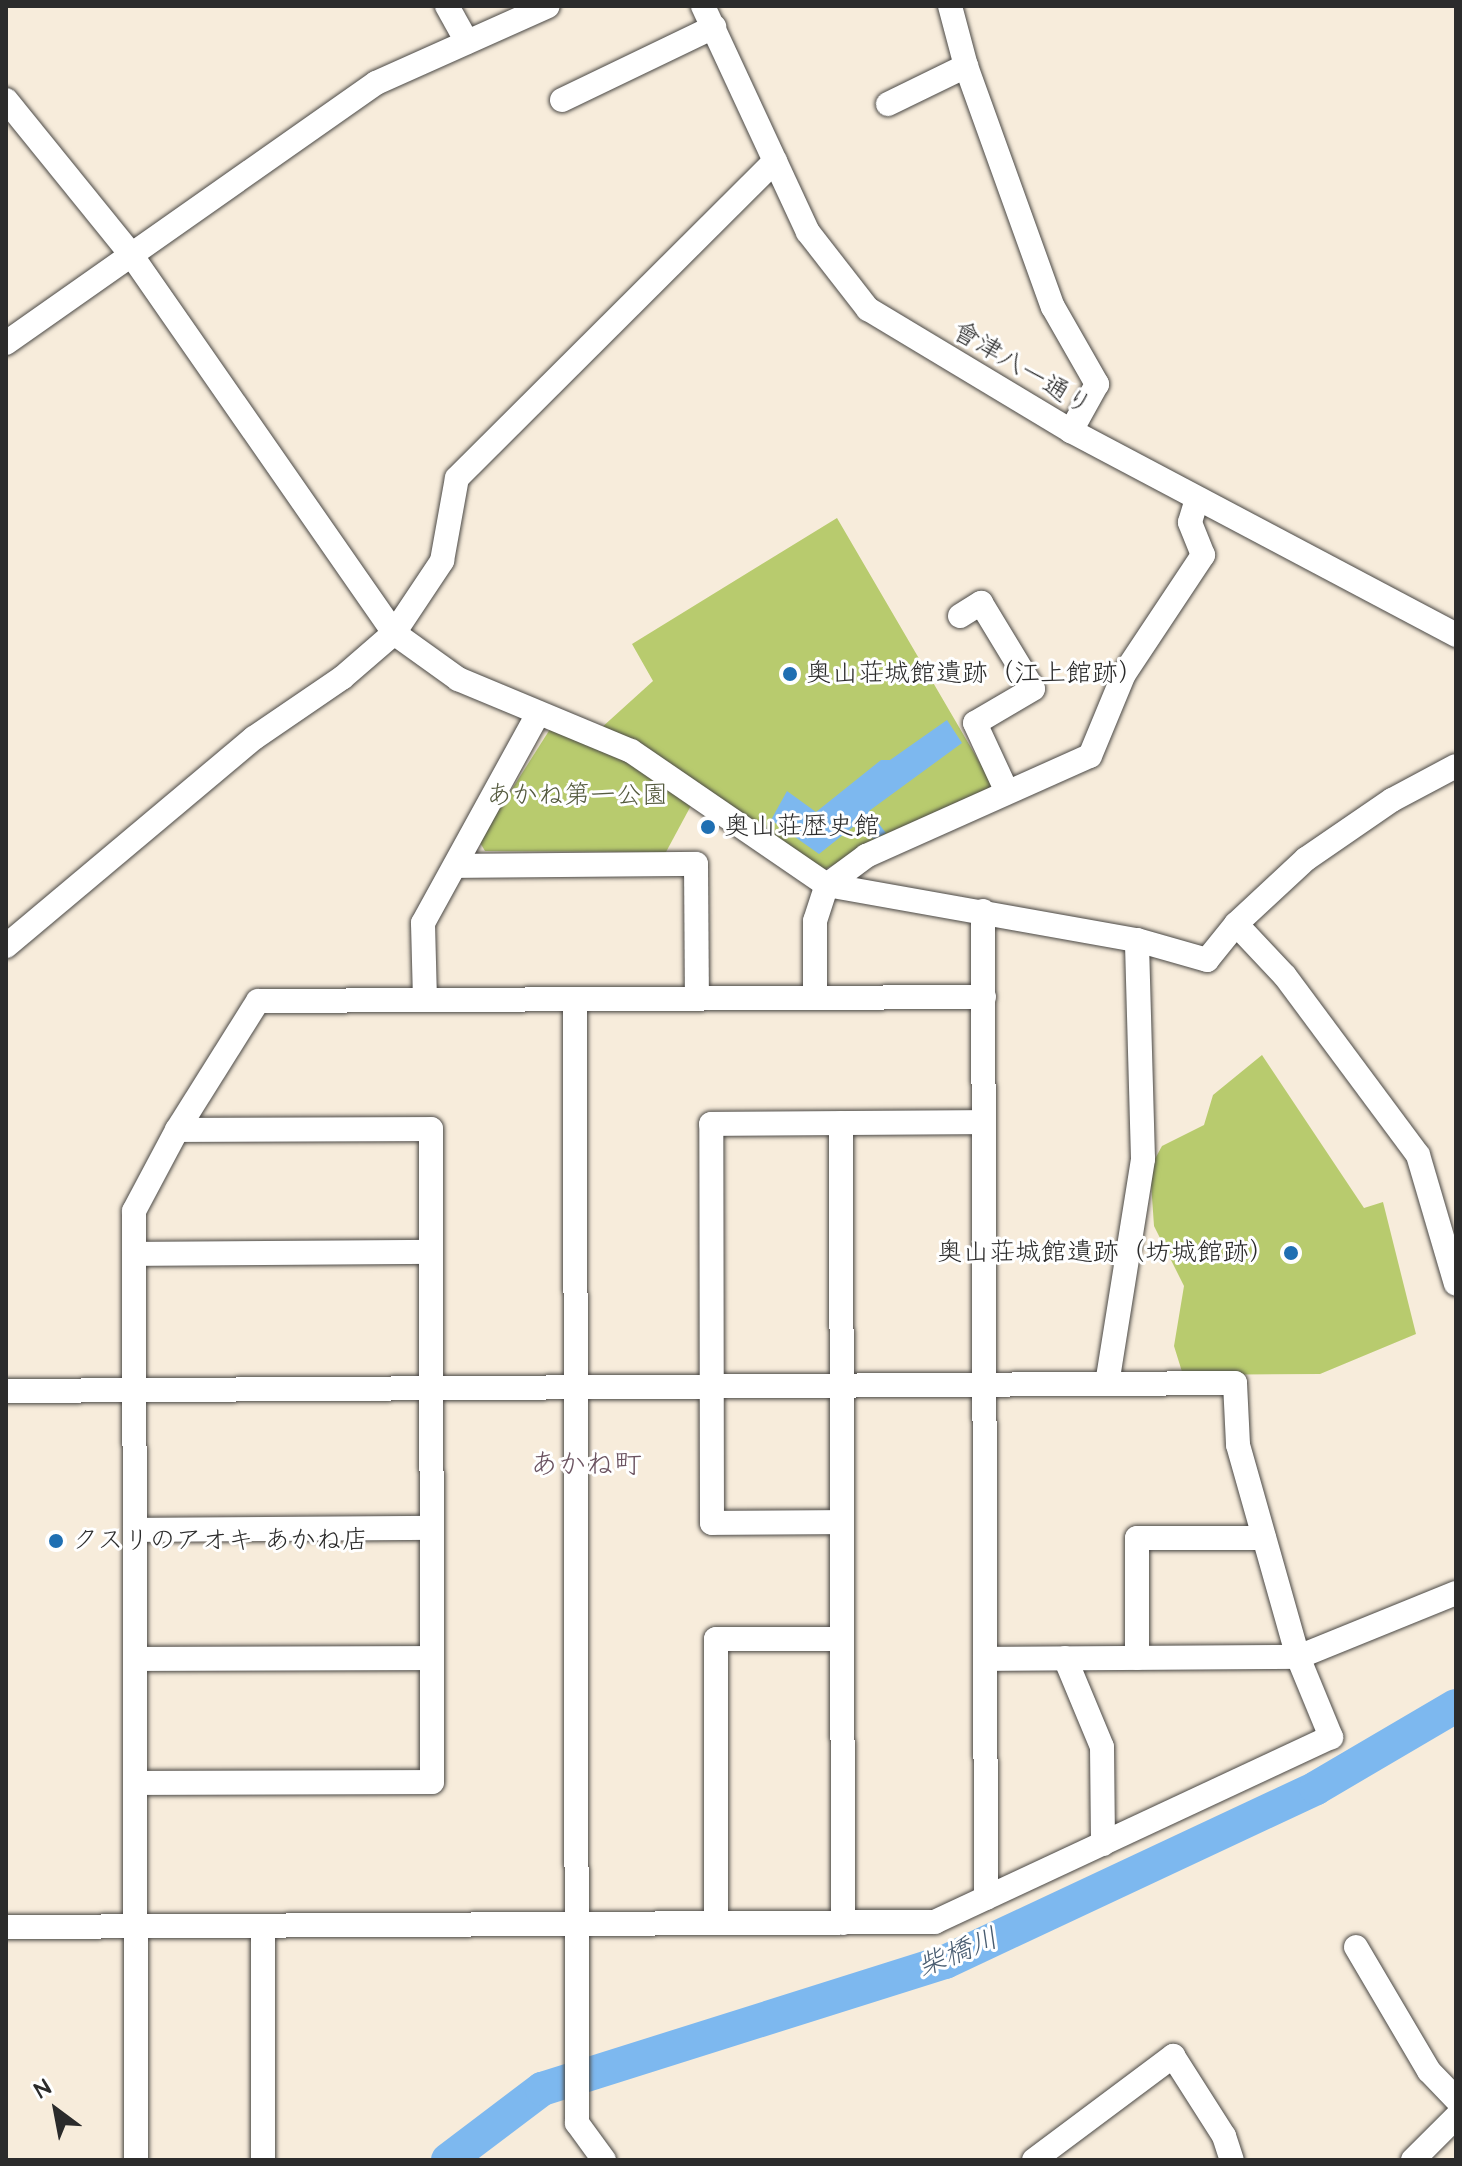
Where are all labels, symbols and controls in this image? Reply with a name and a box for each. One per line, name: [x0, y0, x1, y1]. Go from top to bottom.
street label: 會津八一通り: [947, 315, 1097, 423]
place label: 奥山荘城館遺跡（江上館跡）: [806, 658, 1144, 690]
marker: 奥山荘城館遺跡（江上館跡）: [781, 665, 799, 683]
park label: あかね第一公園: [486, 780, 668, 812]
place label: 奥山荘歴史館: [724, 811, 880, 843]
marker: 奥山荘歴史館: [699, 818, 717, 836]
place label: 奥山荘城館遺跡（坊城館跡）: [937, 1237, 1275, 1269]
marker: 奥山荘城館遺跡（坊城館跡）: [1282, 1244, 1300, 1262]
district label: あかね町: [530, 1448, 642, 1482]
place label: クスリのアオキ あかね店: [72, 1525, 368, 1557]
marker: クスリのアオキ あかね店: [47, 1532, 65, 1550]
water label: 柴橋川: [913, 1922, 1003, 1984]
north arrow: [16, 2070, 96, 2150]
text: N: [29, 2072, 57, 2106]

